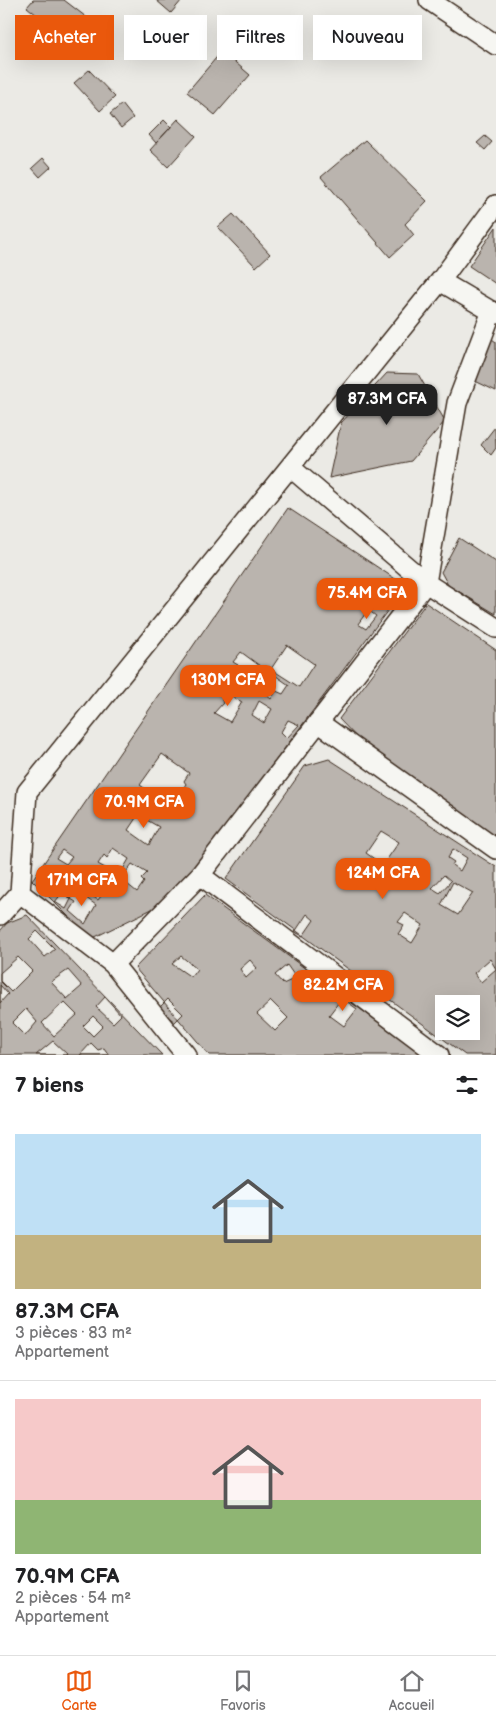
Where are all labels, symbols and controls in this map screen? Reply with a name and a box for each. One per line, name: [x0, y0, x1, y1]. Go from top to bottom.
chip: Acheter: [15, 15, 114, 60]
chip: Louer: [124, 15, 207, 60]
chip: Filtres: [217, 15, 303, 60]
chip: Nouveau: [313, 15, 422, 60]
pin: 87.3M CFA: [330, 384, 444, 426]
text: 87.3M CFA: [347, 390, 427, 409]
pin: 75.4M CFA: [310, 578, 424, 620]
text: 75.4M CFA: [328, 584, 406, 603]
pin: 130M CFA: [176, 664, 280, 707]
text: 130M CFA: [191, 671, 265, 690]
pin: 70.9M CFA: [87, 786, 201, 829]
text: 70.9M CFA: [104, 793, 184, 812]
pin: 124M CFA: [331, 858, 435, 900]
pin: 171M CFA: [30, 864, 134, 907]
text: 124M CFA: [346, 864, 420, 883]
text: 171M CFA: [47, 871, 117, 890]
pin: 82.2M CFA: [286, 970, 400, 1012]
text: 82.2M CFA: [303, 976, 383, 995]
map controls: [435, 995, 480, 1040]
button: layers: [435, 995, 480, 1040]
icon: filters: [453, 1071, 481, 1099]
text: 7 biens: [15, 1073, 84, 1098]
icon: home: [203, 1166, 293, 1256]
text: 87.3M CFA: [15, 1299, 119, 1324]
text: 3 pièces · 83 m²: [15, 1324, 132, 1343]
text: Appartement: [15, 1343, 109, 1362]
icon: home: [203, 1432, 293, 1522]
text: 70.9M CFA: [15, 1564, 119, 1589]
text: 2 pièces · 54 m²: [15, 1589, 131, 1608]
text: Appartement: [15, 1608, 109, 1627]
tab: Carte: [62, 1667, 97, 1714]
tab: Favoris: [220, 1667, 266, 1714]
tab: Accueil: [389, 1667, 434, 1714]

